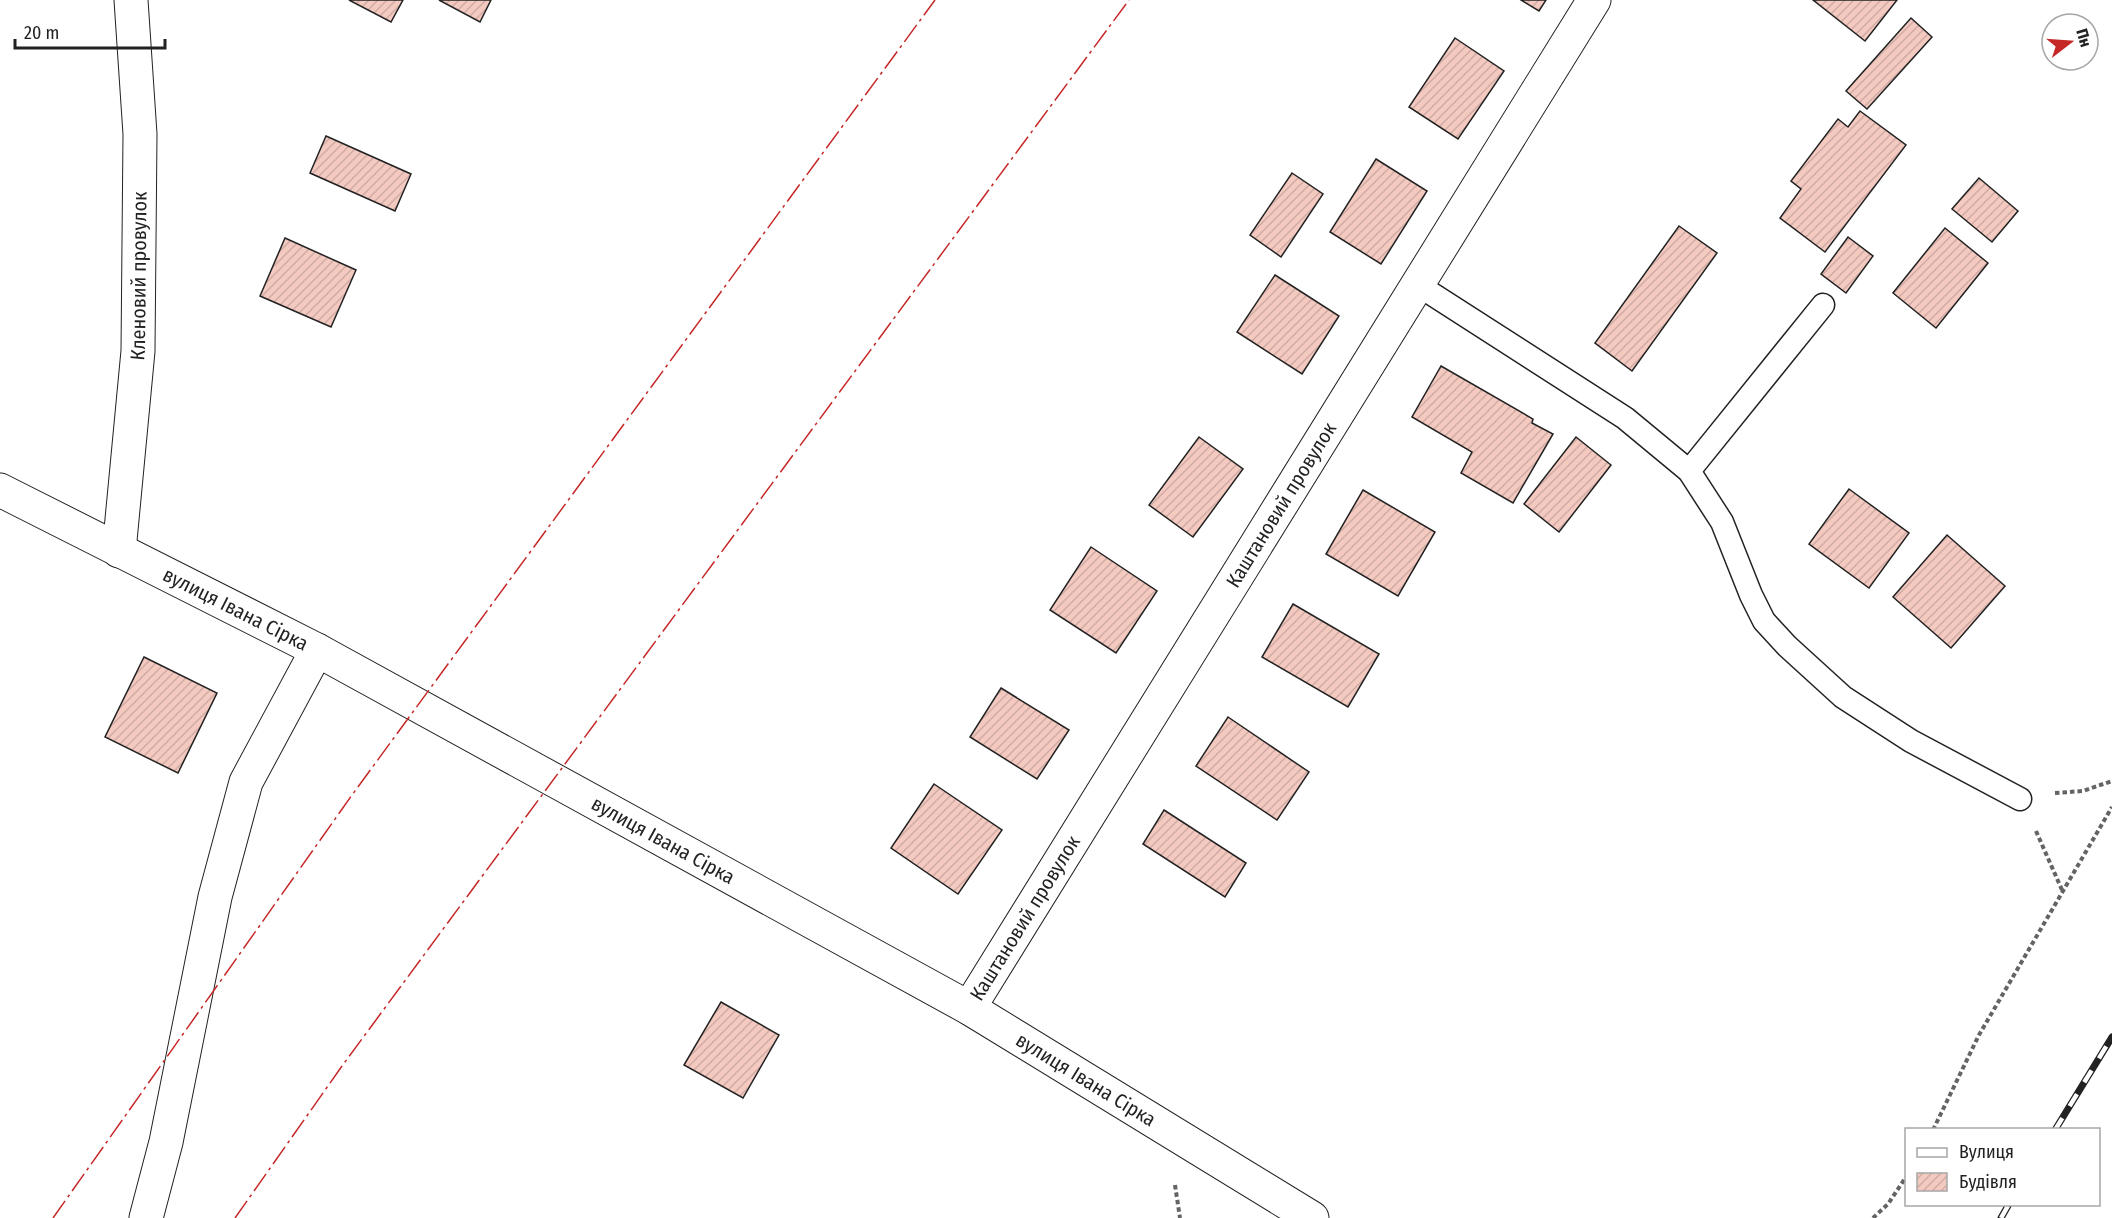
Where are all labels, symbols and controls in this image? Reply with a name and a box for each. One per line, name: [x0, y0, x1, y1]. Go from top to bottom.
scale bar: [15, 12, 165, 50]
north arrow: [2040, 12, 2100, 72]
text: 20 m: [24, 22, 59, 44]
text: Пн: [2072, 26, 2096, 49]
street label: Кленовий провулок: [125, 191, 151, 361]
street label: Каштановий провулок: [1221, 417, 1342, 592]
street label: вулиця Івана Сірка: [159, 562, 312, 656]
street label: вулиця Івана Сірка: [587, 791, 739, 889]
street label: Каштановий провулок: [965, 830, 1085, 1005]
street label: вулиця Івана Сірка: [1012, 1028, 1160, 1131]
legend: [1905, 1128, 2100, 1206]
text: Вулиця: [1959, 1141, 2014, 1163]
text: Будівля: [1959, 1171, 2017, 1193]

